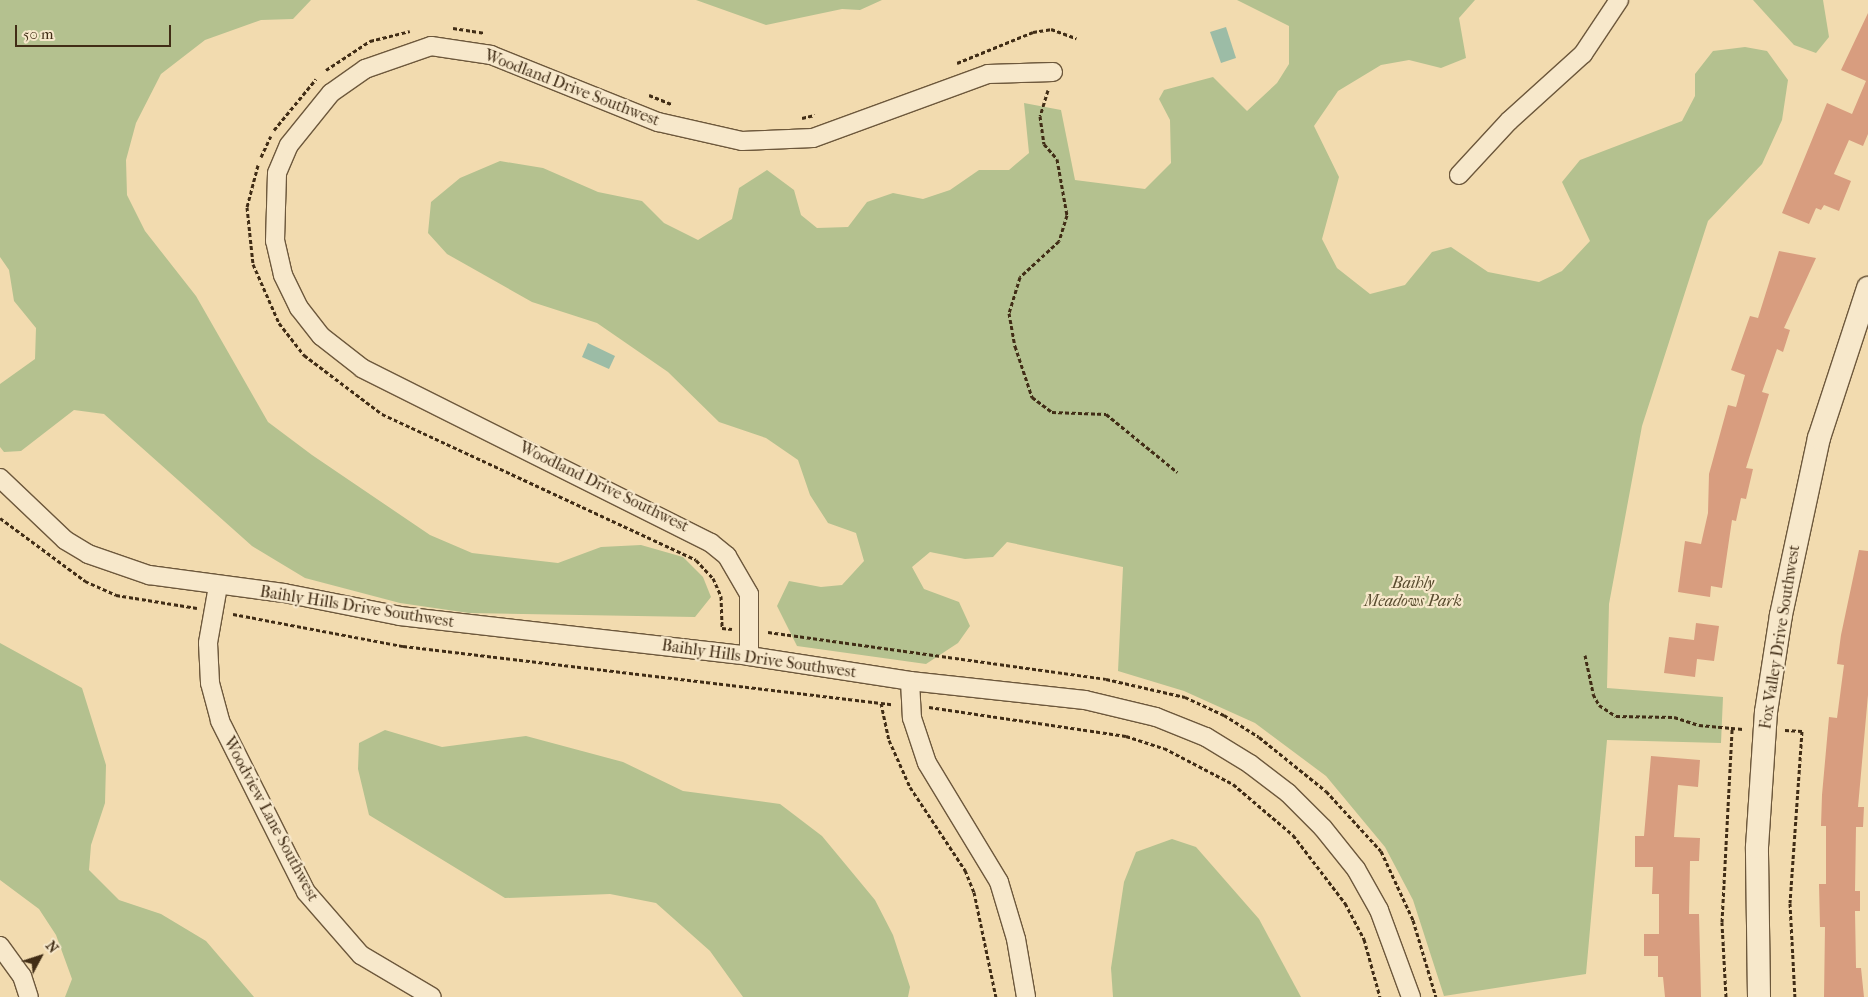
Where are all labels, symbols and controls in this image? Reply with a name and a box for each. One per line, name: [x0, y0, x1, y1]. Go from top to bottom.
scale bar: [18, 15, 174, 47]
text: 50 m: [23, 25, 53, 43]
street label: Woodland Drive Southwest: [482, 46, 662, 130]
street label: Woodland Drive Southwest: [516, 438, 692, 536]
street label: Fox Valley Drive Southwest: [1756, 543, 1804, 731]
park label: Baihly Meadows Park: [1364, 573, 1462, 611]
street label: Baihly Hills Drive Southwest: [259, 582, 455, 632]
street label: Baihly Hills Drive Southwest: [660, 636, 858, 682]
street label: Woodview Lane Southwest: [219, 733, 323, 905]
north arrow: [15, 932, 65, 982]
text: N: [42, 938, 62, 957]

